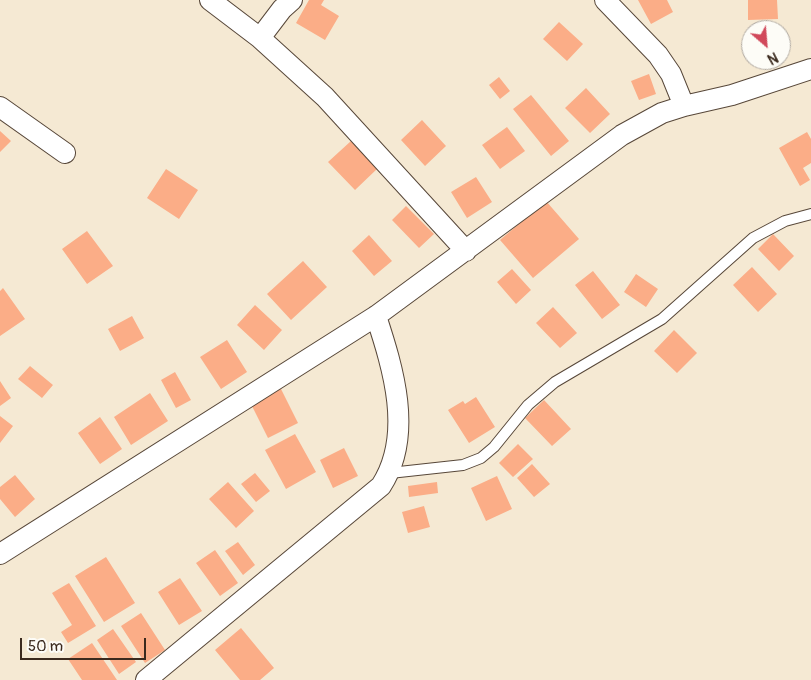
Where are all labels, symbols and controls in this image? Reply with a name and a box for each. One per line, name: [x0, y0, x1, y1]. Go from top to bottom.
north arrow: [741, 20, 791, 70]
text: N: [765, 48, 781, 68]
scale bar: [22, 628, 149, 660]
text: 50 m: [28, 637, 63, 656]

